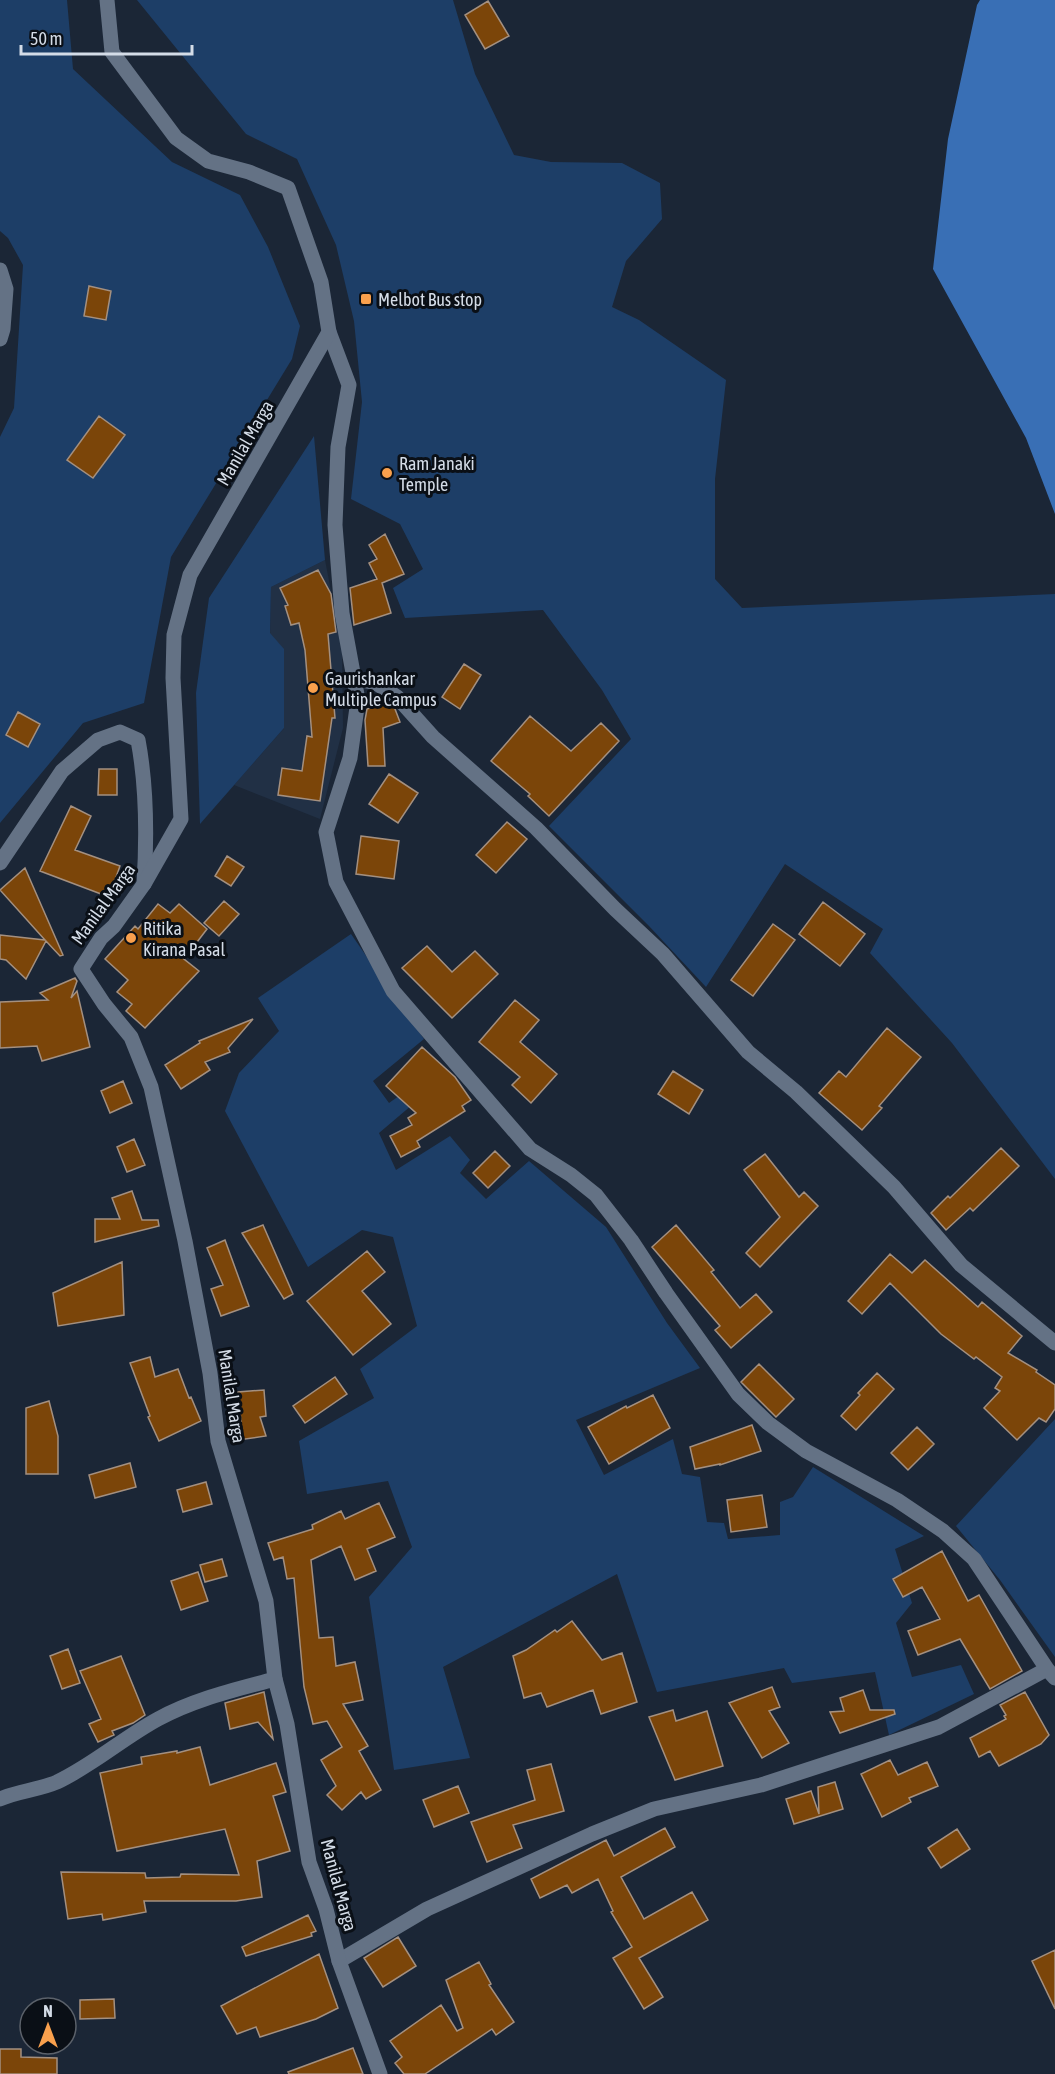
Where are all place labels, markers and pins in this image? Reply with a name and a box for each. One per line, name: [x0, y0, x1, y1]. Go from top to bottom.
place label: Melbot Bus stop: [378, 289, 482, 310]
marker: Melbot Bus stop: [359, 292, 373, 306]
place label: Ram Janaki Temple: [399, 453, 475, 495]
marker: Ram Janaki Temple: [380, 466, 394, 480]
place label: Gaurishankar Multiple Campus: [325, 668, 437, 710]
marker: Gaurishankar Multiple Campus: [306, 681, 320, 695]
place label: Ritika Kirana Pasal: [143, 918, 225, 960]
marker: Ritika Kirana Pasal: [124, 931, 138, 945]

